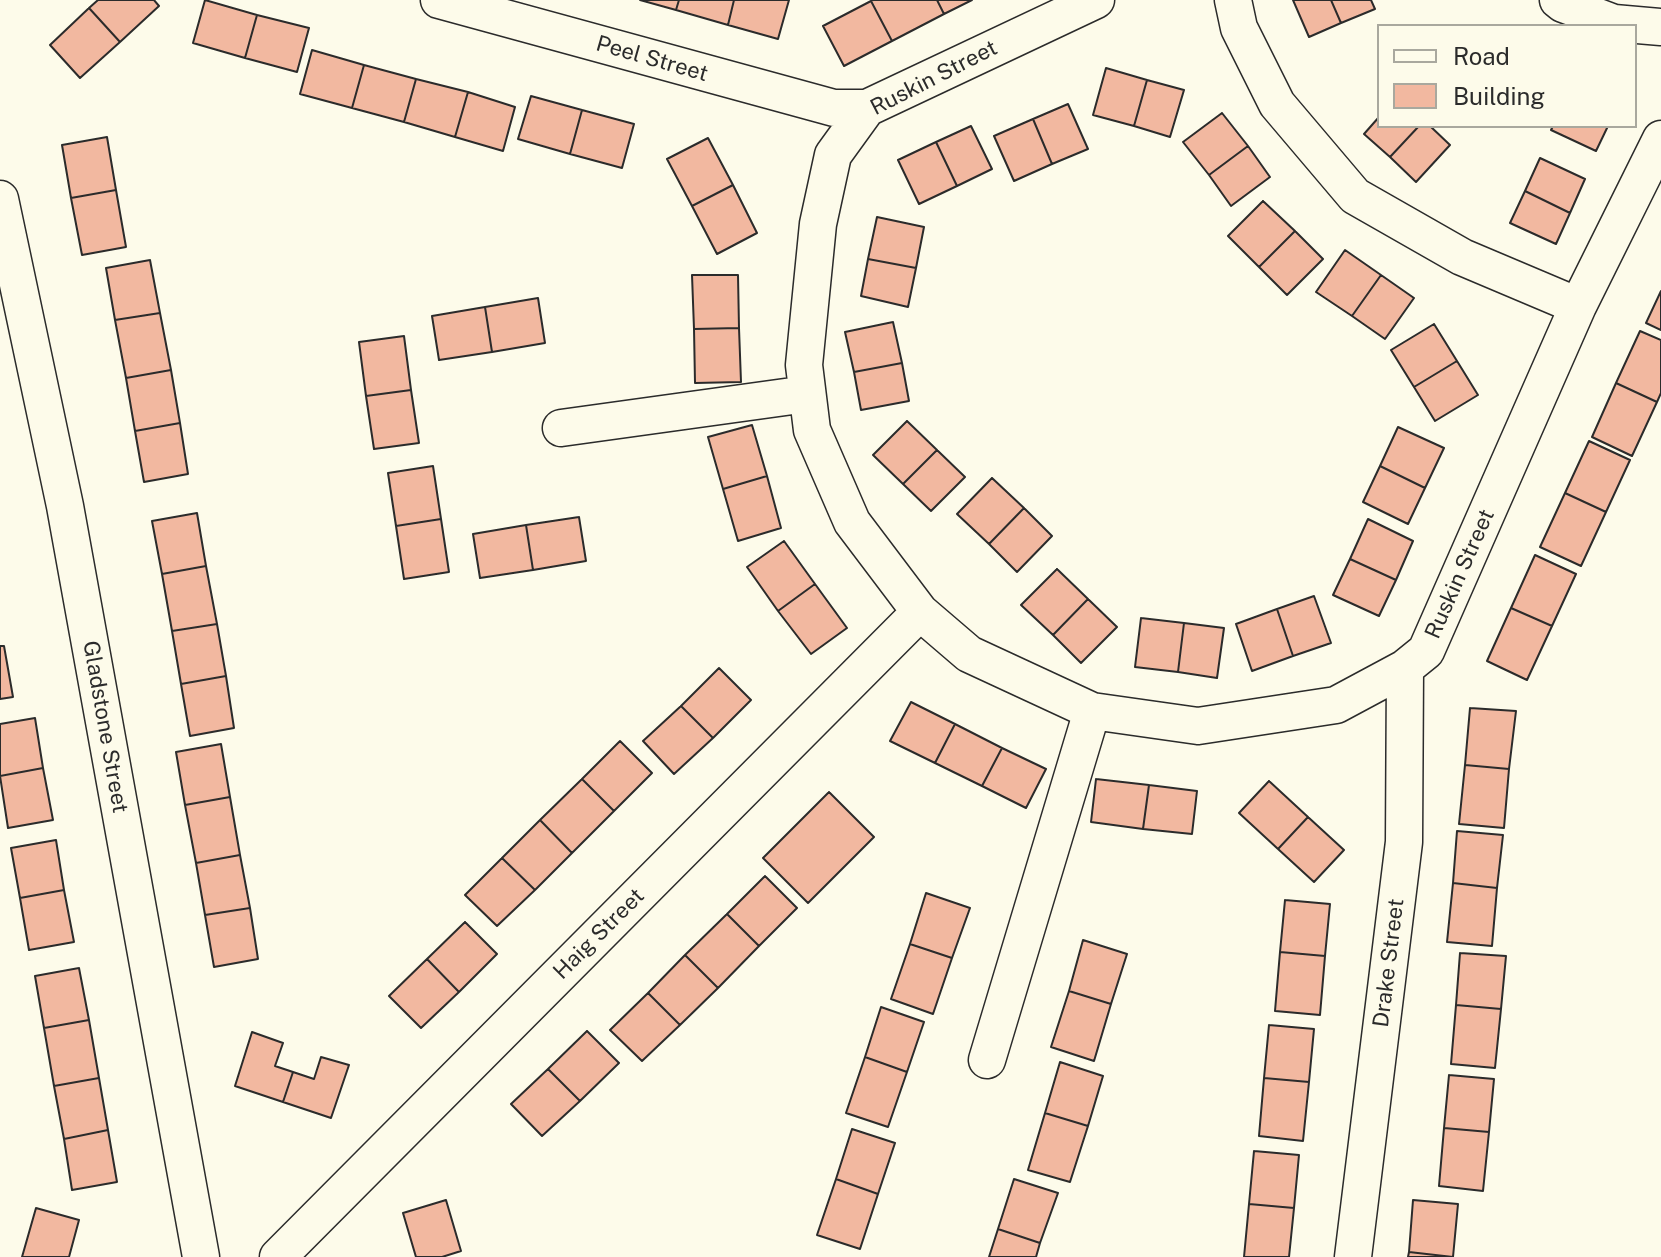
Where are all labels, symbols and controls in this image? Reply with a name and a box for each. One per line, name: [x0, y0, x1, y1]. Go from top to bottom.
legend: [1377, 24, 1637, 128]
street label: Peel Street: [593, 30, 711, 88]
street label: Ruskin Street: [866, 35, 1002, 121]
text: Road: [1453, 42, 1510, 70]
text: Building: [1453, 82, 1545, 110]
street label: Ruskin Street: [1420, 505, 1500, 643]
street label: Gladstone Street: [77, 639, 133, 815]
street label: Haig Street: [548, 883, 650, 985]
street label: Drake Street: [1368, 897, 1410, 1029]

